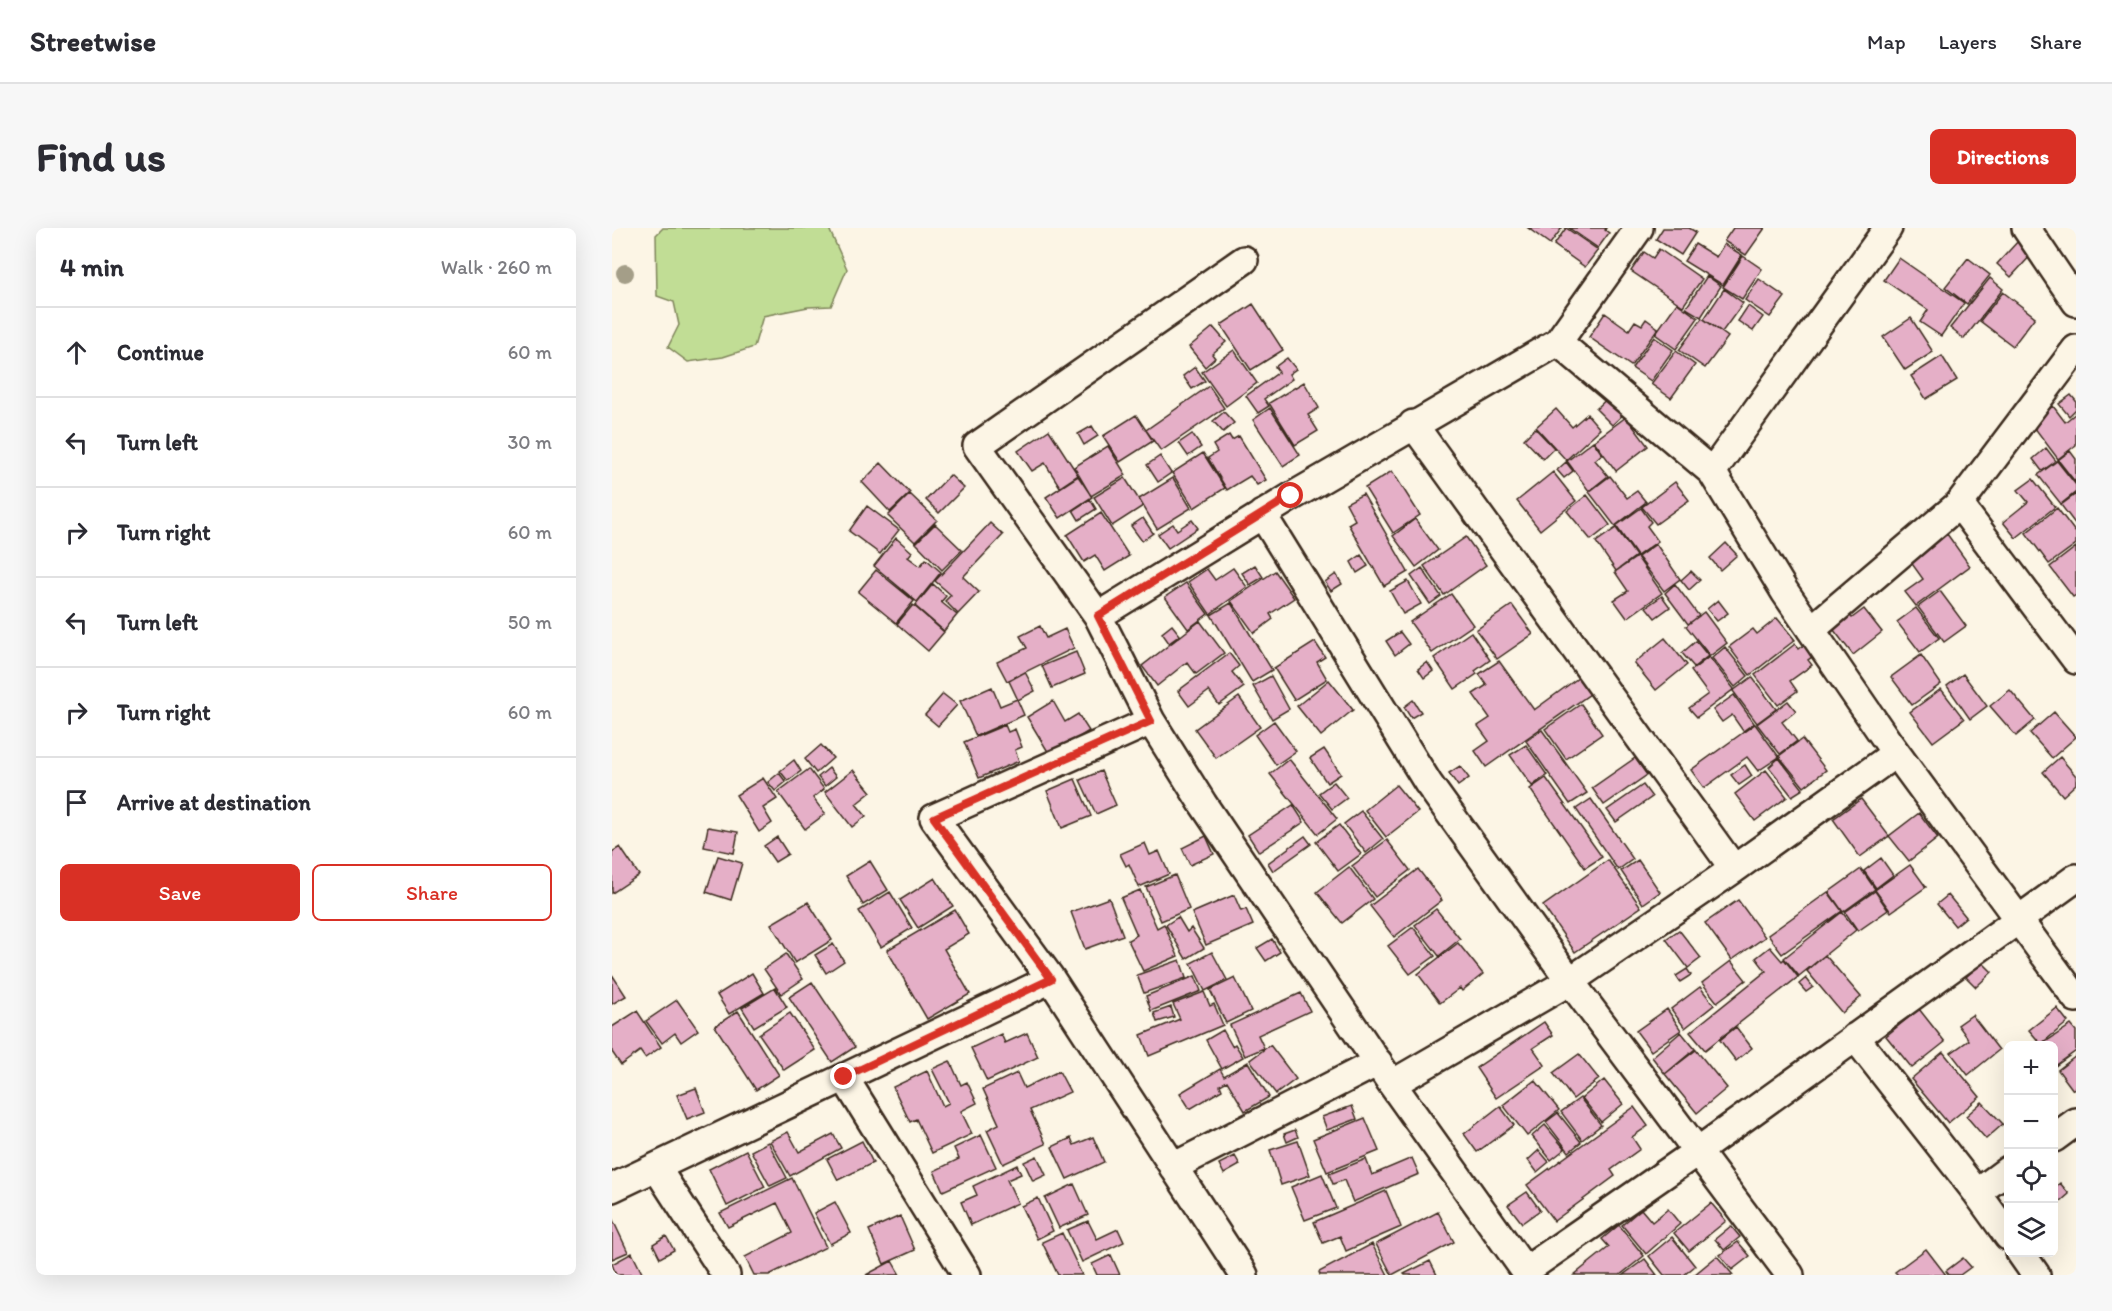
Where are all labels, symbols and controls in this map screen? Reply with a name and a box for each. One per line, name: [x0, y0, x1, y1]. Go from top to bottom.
text: Streetwise: [30, 24, 156, 58]
text: Map: [1867, 29, 1906, 54]
text: Layers: [1939, 29, 1997, 54]
text: Share: [2030, 29, 2082, 54]
button: Directions: [1930, 129, 2076, 184]
text: Find us: [36, 131, 166, 182]
text: 4 min: [60, 251, 124, 283]
text: Walk · 260 m: [441, 255, 552, 279]
icon: ahead: [60, 336, 93, 369]
text: Continue: [117, 339, 204, 366]
text: 60 m: [508, 340, 552, 364]
icon: left: [60, 426, 93, 459]
text: Turn left: [117, 429, 198, 456]
text: 30 m: [507, 430, 552, 454]
route start: [1277, 482, 1303, 508]
icon: right: [60, 516, 93, 549]
text: Turn right: [117, 519, 211, 546]
text: 60 m: [508, 520, 552, 544]
icon: left: [60, 606, 93, 639]
text: Turn left: [117, 609, 198, 636]
text: 50 m: [508, 610, 552, 634]
icon: right: [60, 696, 93, 729]
text: Turn right: [117, 699, 211, 726]
text: 60 m: [508, 700, 552, 724]
icon: arrive: [60, 786, 93, 819]
text: Arrive at destination: [117, 789, 311, 816]
button: Save: [60, 864, 300, 921]
button: Share: [312, 864, 552, 921]
map controls: [2004, 1041, 2058, 1257]
button: +: [2004, 1041, 2058, 1095]
route end: [830, 1063, 856, 1089]
button: −: [2004, 1095, 2058, 1149]
button: locate: [2004, 1149, 2058, 1203]
button: layers: [2004, 1203, 2058, 1257]

